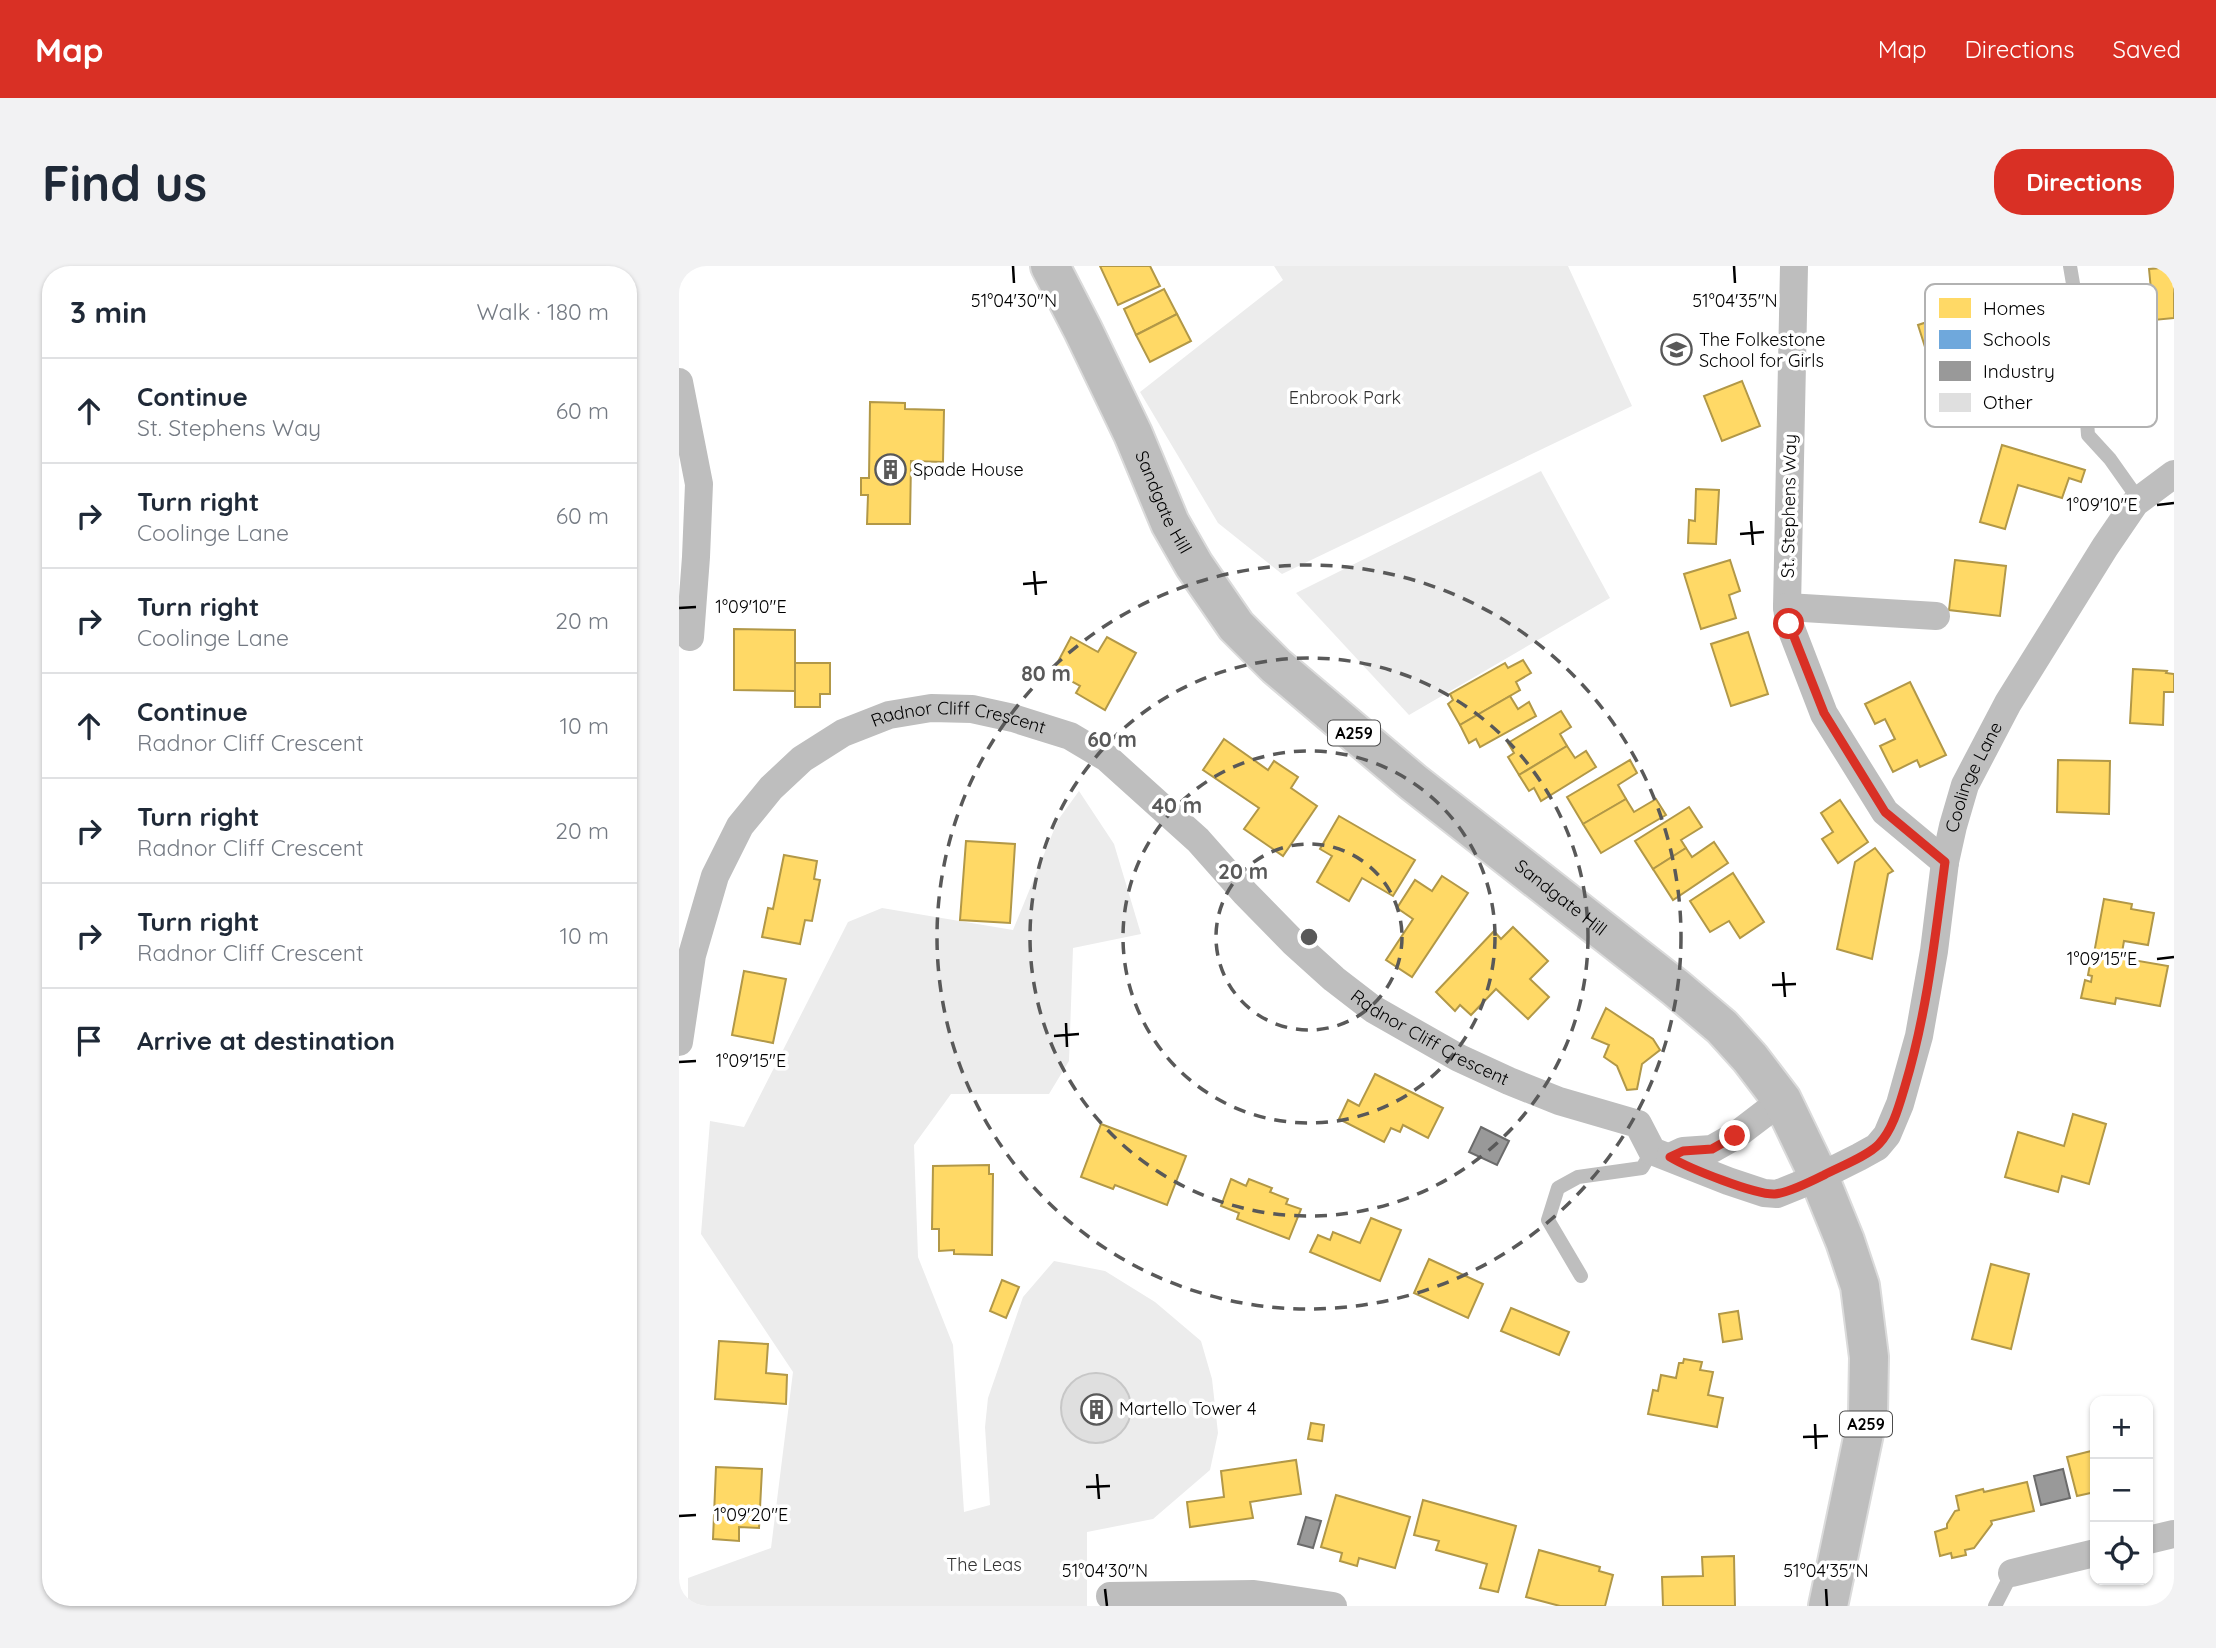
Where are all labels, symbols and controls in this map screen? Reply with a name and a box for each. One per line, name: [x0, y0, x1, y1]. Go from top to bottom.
text: Map: [35, 29, 103, 70]
text: Map: [1878, 34, 1927, 64]
text: Directions: [1965, 34, 2075, 64]
text: Saved: [2113, 34, 2181, 64]
button: Directions: [1994, 149, 2174, 215]
text: Find us: [42, 152, 207, 213]
legend: [1925, 284, 2157, 427]
text: 51°04'30"N: [971, 289, 1057, 312]
text: 51°04'35"N: [1692, 289, 1778, 312]
text: 3 min: [70, 293, 147, 331]
text: Homes: [1983, 296, 2045, 320]
text: Walk · 180 m: [477, 297, 609, 326]
text: Schools: [1983, 327, 2051, 351]
place label: The Folkestone School for Girls: [1699, 328, 1825, 372]
school or university icon: The Folkestone School for Girls: [1659, 333, 1693, 367]
text: Industry: [1983, 359, 2055, 383]
text: Continue: [137, 380, 248, 413]
park label: Enbrook Park: [1289, 386, 1401, 409]
text: Other: [1983, 390, 2034, 414]
icon: ahead: [70, 392, 108, 430]
text: 60 m: [556, 396, 609, 425]
text: St. Stephens Way: [137, 413, 321, 442]
street label: St. Stephens Way: [1776, 434, 1801, 578]
street label: Sandgate Hill: [1130, 447, 1197, 558]
building icon: Spade House: [873, 453, 907, 487]
place label: Spade House: [913, 458, 1024, 481]
text: Turn right: [137, 485, 259, 518]
text: 1°09'10"E: [2066, 493, 2138, 516]
icon: right: [70, 497, 108, 535]
text: 60 m: [556, 501, 609, 530]
text: Coolinge Lane: [137, 518, 289, 547]
text: Turn right: [137, 590, 259, 623]
text: 1°09'10"E: [715, 595, 787, 618]
icon: right: [70, 602, 108, 640]
text: 20 m: [555, 606, 609, 635]
route start: [1773, 608, 1804, 639]
text: Coolinge Lane: [137, 623, 289, 652]
text: 80 m: [1021, 660, 1071, 686]
text: Continue: [137, 695, 248, 728]
street label: Radnor Cliff Crescent: [867, 696, 1049, 739]
icon: ahead: [70, 707, 108, 745]
text: 10 m: [560, 711, 609, 740]
street label: Coolinge Lane: [1940, 718, 2007, 835]
road number: A259: [1328, 720, 1380, 746]
text: 60 m: [1087, 726, 1137, 752]
text: Radnor Cliff Crescent: [137, 728, 364, 757]
text: 40 m: [1152, 792, 1202, 818]
text: Turn right: [137, 800, 259, 833]
icon: right: [70, 812, 108, 850]
text: 20 m: [555, 816, 609, 845]
text: Radnor Cliff Crescent: [137, 833, 364, 862]
street label: Sandgate Hill: [1510, 854, 1612, 941]
text: 20 m: [1218, 858, 1268, 884]
text: Turn right: [137, 905, 259, 938]
icon: right: [70, 917, 108, 955]
text: 10 m: [560, 921, 609, 950]
centre of rings: [1297, 925, 1321, 949]
text: Radnor Cliff Crescent: [137, 938, 364, 967]
text: 1°09'15"E: [2067, 947, 2137, 970]
street label: Radnor Cliff Crescent: [1346, 984, 1513, 1090]
icon: arrive: [70, 1022, 108, 1060]
text: Arrive at destination: [137, 1024, 395, 1057]
text: 1°09'15"E: [716, 1049, 786, 1072]
route end: [1719, 1120, 1750, 1151]
building icon: Martello Tower 4: [1079, 1392, 1113, 1426]
map controls: [2090, 1396, 2153, 1585]
button: +: [2090, 1396, 2153, 1459]
place label: Martello Tower 4: [1119, 1397, 1256, 1420]
road number: A259: [1840, 1412, 1892, 1436]
button: −: [2090, 1459, 2153, 1522]
text: 1°09'20"E: [714, 1503, 788, 1526]
button: locate: [2090, 1522, 2153, 1585]
park label: The Leas: [946, 1553, 1022, 1576]
text: 51°04'30"N: [1062, 1559, 1148, 1582]
text: 51°04'35"N: [1783, 1559, 1869, 1582]

